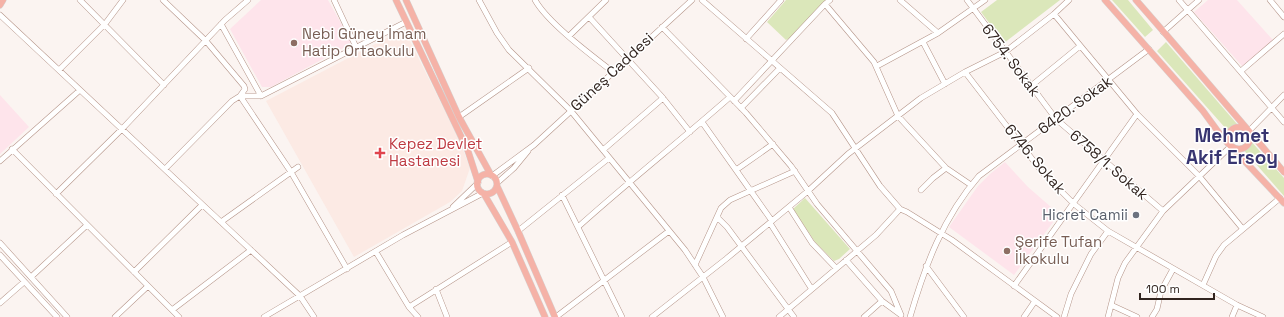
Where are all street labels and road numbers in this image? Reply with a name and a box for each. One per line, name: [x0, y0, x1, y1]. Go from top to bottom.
street label: 6754. Sokak: [978, 20, 1045, 100]
street label: Güneş Caddesi: [566, 28, 657, 115]
street label: 6420. Sokak: [1034, 71, 1116, 138]
street label: 6746. Sokak: [1001, 120, 1070, 197]
street label: 6758/1. Sokak: [1066, 125, 1152, 204]

